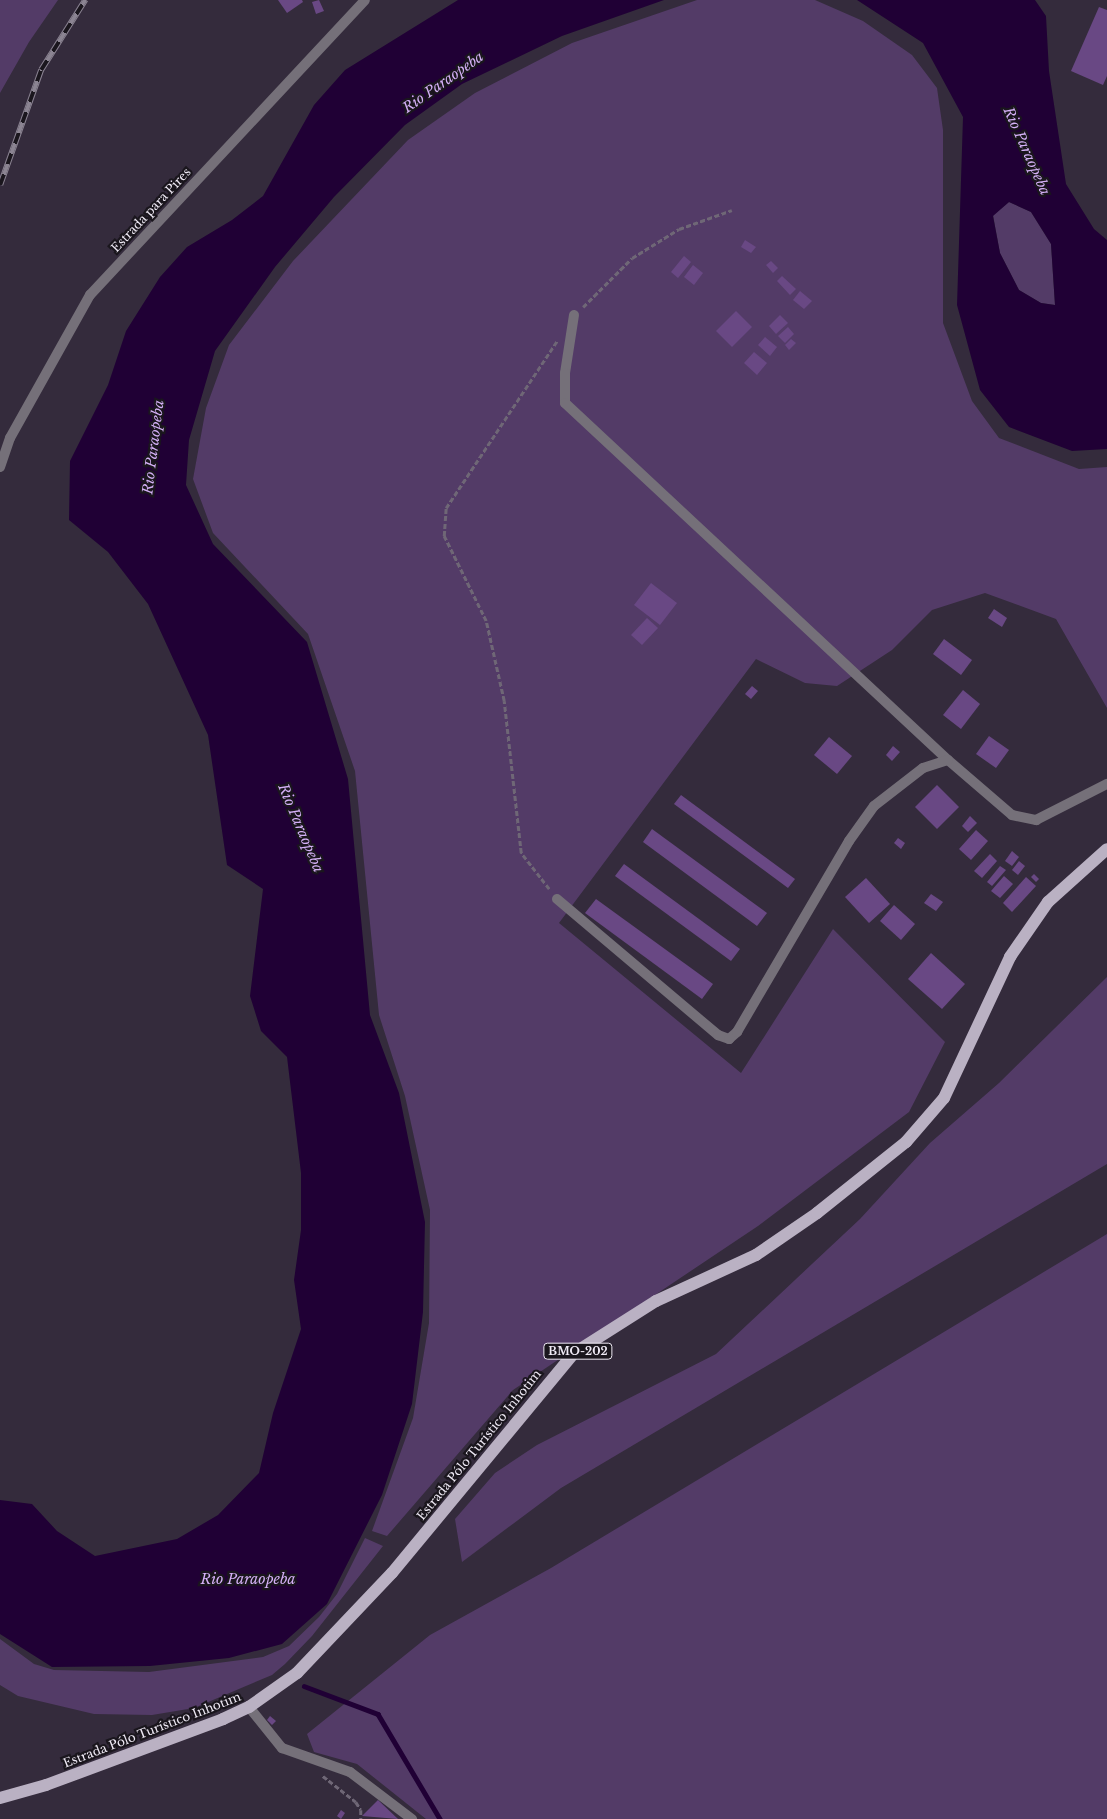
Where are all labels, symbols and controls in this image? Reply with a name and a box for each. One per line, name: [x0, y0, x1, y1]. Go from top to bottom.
water label: Rio Paraopeba: [399, 48, 487, 116]
water label: Rio Paraopeba: [1000, 104, 1054, 198]
street label: Estrada para Pires: [108, 165, 194, 255]
water label: Rio Paraopeba: [139, 399, 167, 495]
water label: Rio Paraopeba: [275, 781, 327, 875]
road number: BMO-202: [543, 1342, 613, 1360]
street label: Estrada Pólo Turístico Inhotim: [414, 1367, 544, 1523]
water label: Rio Paraopeba: [201, 1571, 295, 1587]
street label: Estrada Pólo Turístico Inhotim: [61, 1689, 243, 1771]

